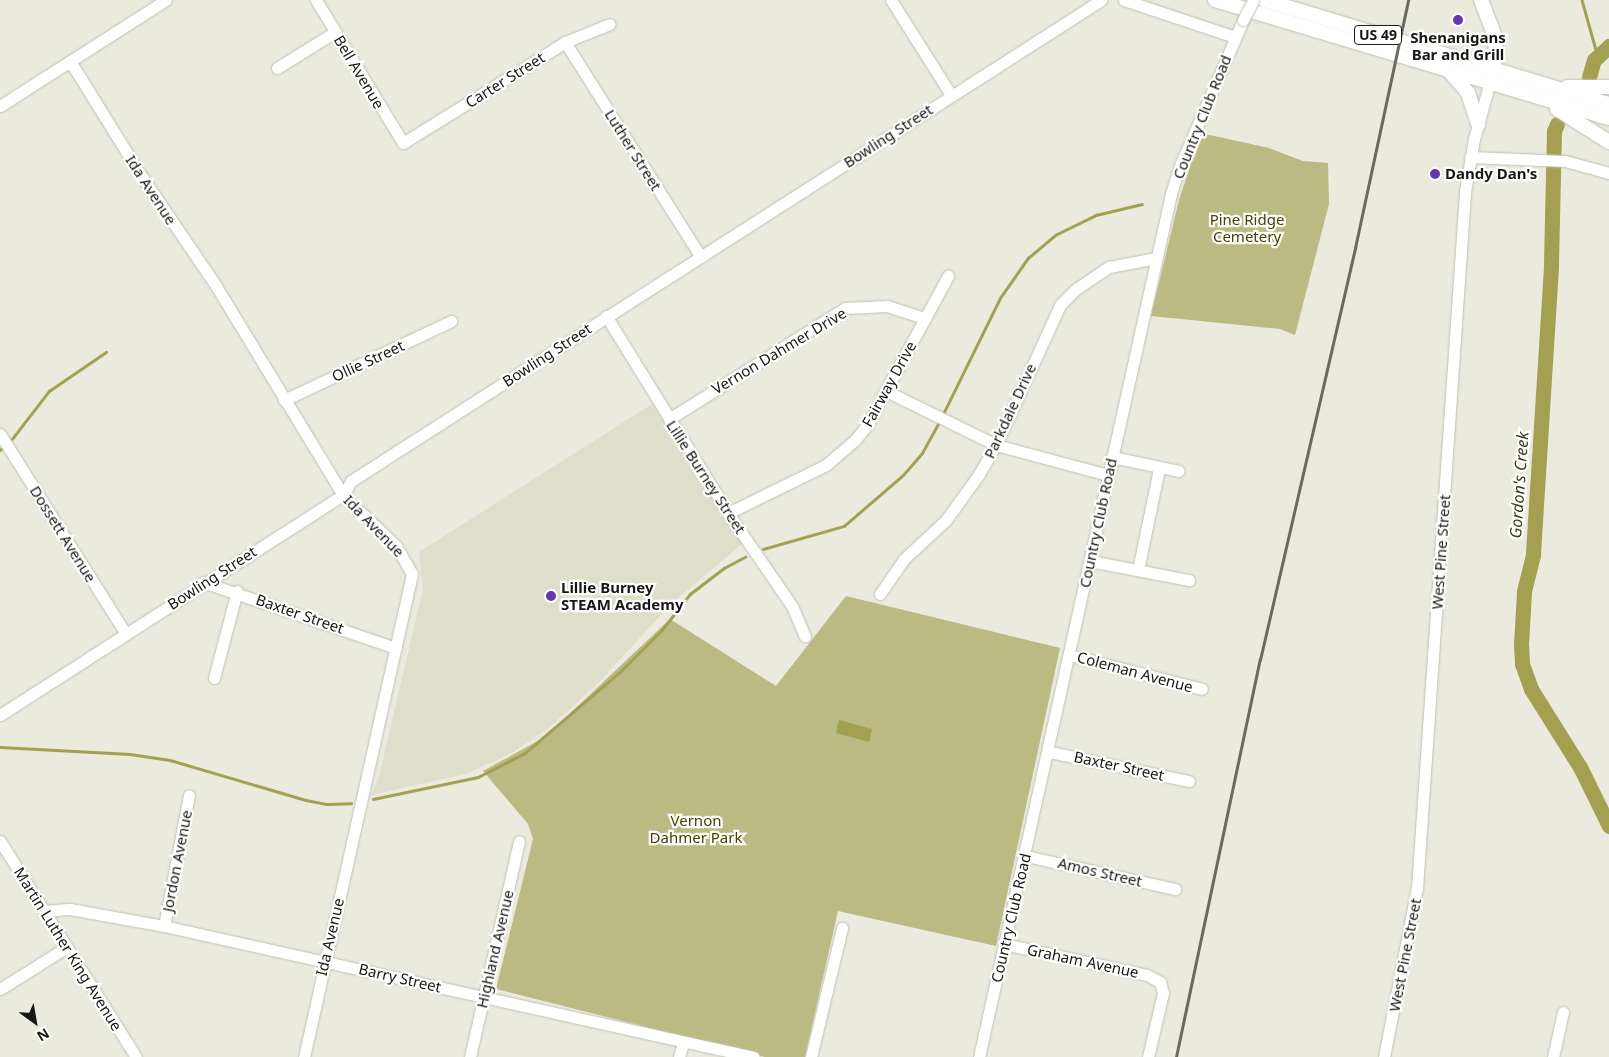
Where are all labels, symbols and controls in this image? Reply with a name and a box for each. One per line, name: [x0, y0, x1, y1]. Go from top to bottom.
marker: Shenanigans Bar and Grill: [1452, 14, 1464, 26]
road number: US 49: [1353, 24, 1403, 46]
place label: Shenanigans Bar and Grill: [1410, 28, 1506, 63]
street label: Bell Avenue: [330, 32, 388, 112]
street label: Carter Street: [462, 49, 548, 111]
street label: Country Club Road: [1169, 52, 1235, 182]
street label: Bowling Street: [840, 101, 936, 171]
street label: Luther Street: [601, 106, 665, 194]
street label: Ida Avenue: [122, 152, 180, 228]
place label: Dandy Dan's: [1445, 165, 1537, 183]
marker: Dandy Dan's: [1429, 168, 1441, 180]
park label: Pine Ridge Cemetery: [1210, 210, 1284, 245]
street label: Vernon Dahmer Drive: [709, 304, 849, 398]
street label: Bowling Street: [499, 320, 595, 390]
street label: Ollie Street: [329, 336, 407, 386]
street label: Fairway Drive: [858, 338, 920, 430]
street label: Parkdale Drive: [980, 361, 1040, 461]
street label: Lillie Burney Street: [663, 417, 749, 537]
water label: Gordon's Creek: [1506, 431, 1532, 539]
street label: Country Club Road: [1075, 457, 1121, 589]
street label: Dossett Avenue: [26, 482, 100, 586]
street label: Ida Avenue: [340, 491, 408, 561]
street label: West Pine Street: [1428, 494, 1454, 610]
street label: Bowling Street: [164, 543, 260, 613]
place label: Lillie Burney STEAM Academy: [561, 578, 683, 613]
marker: Lillie Burney STEAM Academy: [545, 590, 557, 602]
street label: Baxter Street: [254, 591, 346, 637]
street label: Coleman Avenue: [1075, 648, 1195, 696]
street label: Baxter Street: [1072, 748, 1166, 784]
street label: Jordon Avenue: [158, 809, 196, 913]
park label: Vernon Dahmer Park: [650, 811, 742, 846]
street label: Country Club Road: [987, 852, 1035, 984]
street label: Amos Street: [1056, 854, 1144, 890]
street label: Martin Luther King Avenue: [10, 864, 126, 1034]
street label: Highland Avenue: [473, 888, 517, 1010]
street label: Ida Avenue: [312, 896, 348, 978]
street label: West Pine Street: [1385, 897, 1425, 1013]
street label: Graham Avenue: [1026, 940, 1140, 982]
street label: Barry Street: [357, 960, 443, 996]
north arrow: [10, 997, 60, 1047]
text: N: [33, 1024, 53, 1046]

